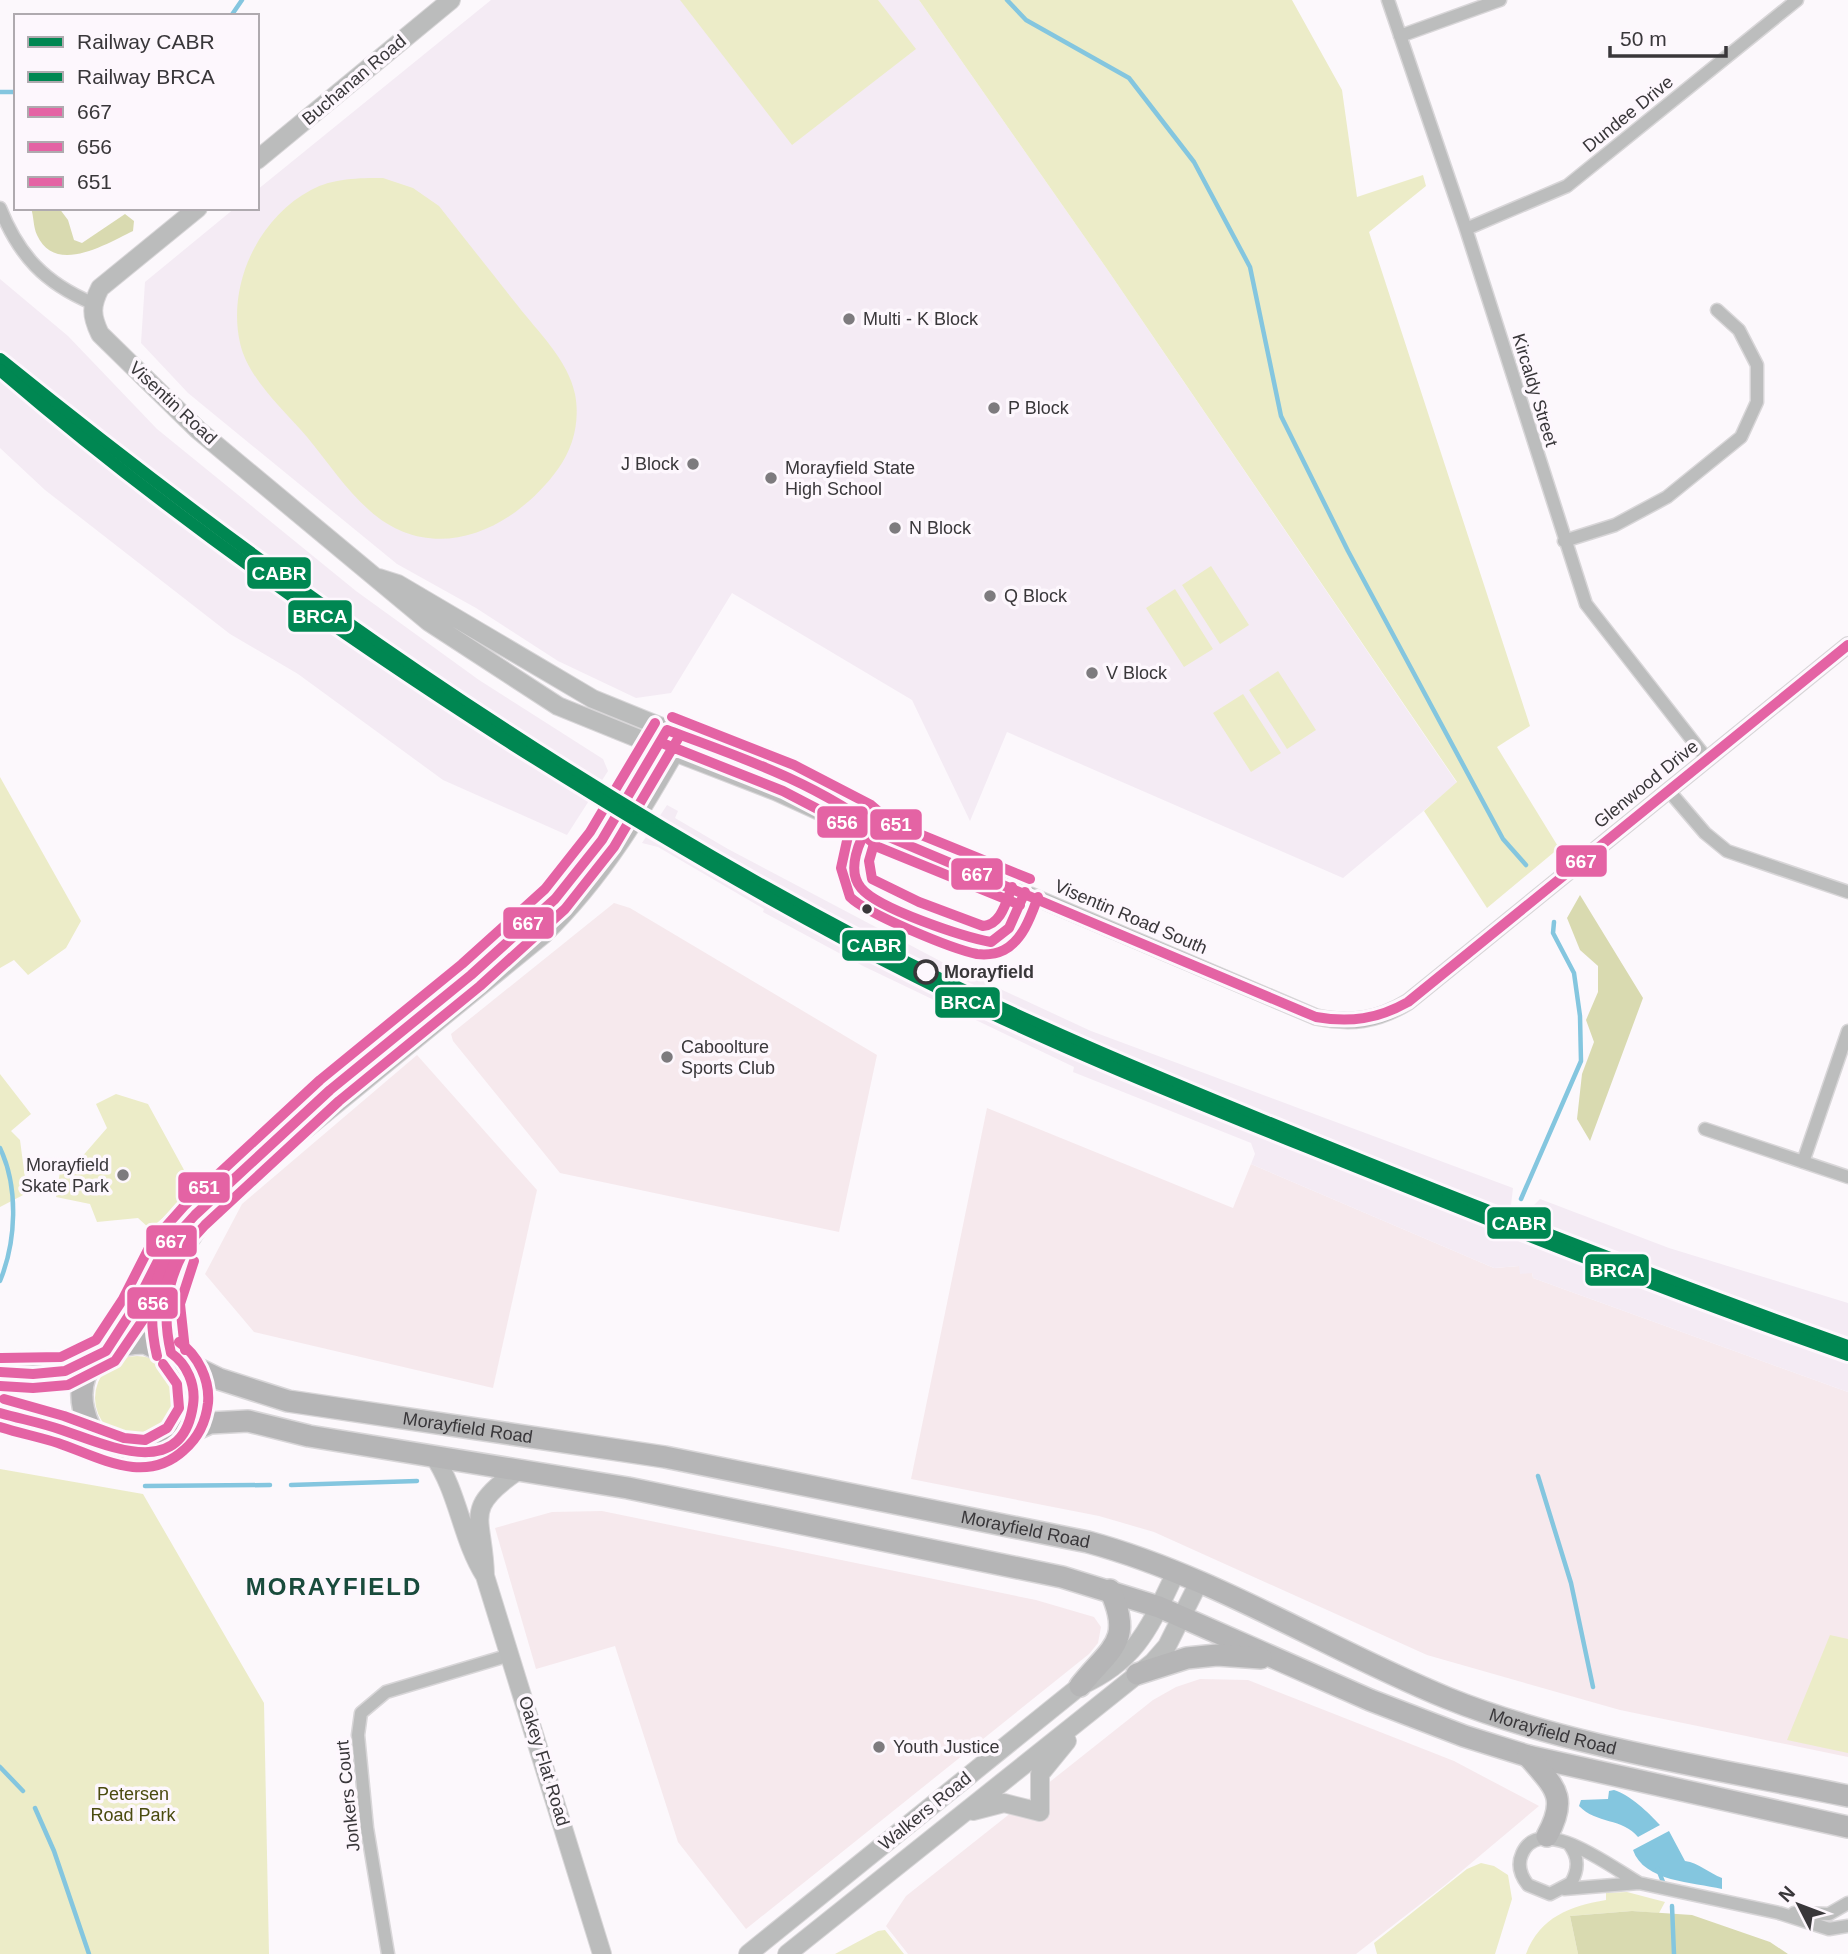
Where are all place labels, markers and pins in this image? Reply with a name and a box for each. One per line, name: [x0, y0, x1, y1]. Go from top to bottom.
place label: Multi - K Block: [863, 309, 979, 329]
marker: Multi - K Block: [841, 311, 857, 327]
place label: P Block: [1008, 398, 1070, 418]
marker: P Block: [986, 400, 1002, 416]
place label: J Block: [621, 454, 680, 474]
marker: J Block: [685, 456, 701, 472]
place label: Morayfield State High School: [785, 458, 915, 499]
marker: Morayfield State High School: [763, 470, 779, 486]
place label: N Block: [909, 518, 972, 538]
marker: N Block: [887, 520, 903, 536]
place label: Q Block: [1004, 586, 1068, 606]
marker: Q Block: [982, 588, 998, 604]
place label: V Block: [1106, 663, 1168, 683]
marker: V Block: [1084, 665, 1100, 681]
unlabelled marker: [860, 902, 874, 916]
marker: Morayfield: [914, 960, 938, 984]
place label: Morayfield: [944, 962, 1034, 982]
place label: Caboolture Sports Club: [681, 1037, 775, 1078]
marker: Caboolture Sports Club: [659, 1049, 675, 1065]
place label: Morayfield Skate Park: [21, 1155, 110, 1196]
marker: Morayfield Skate Park: [115, 1167, 131, 1183]
place label: Youth Justice: [893, 1737, 999, 1757]
marker: Youth Justice: [871, 1739, 887, 1755]

